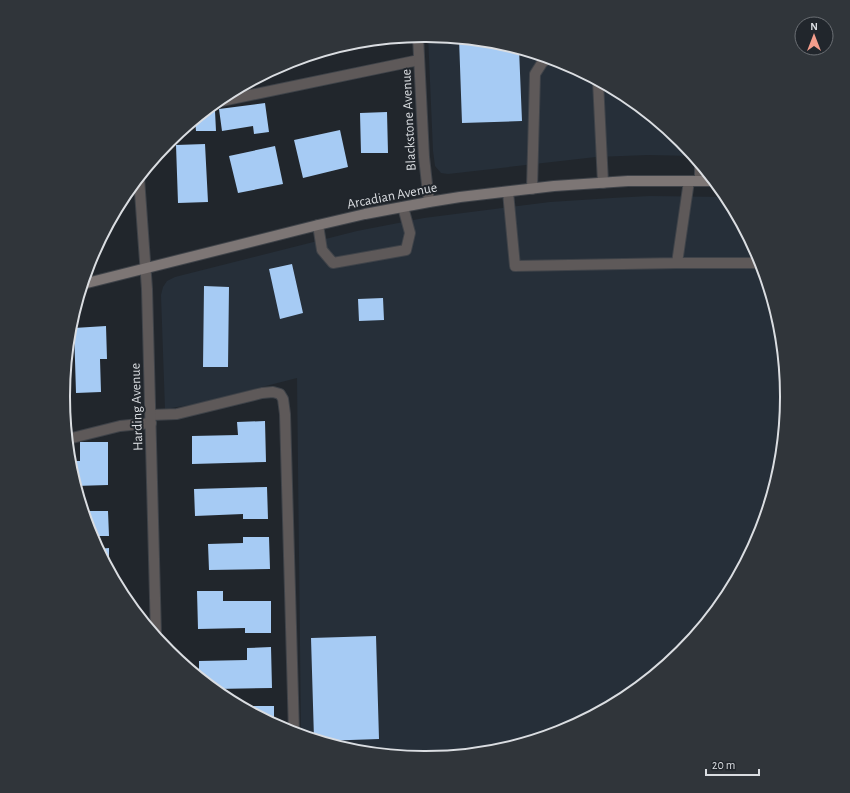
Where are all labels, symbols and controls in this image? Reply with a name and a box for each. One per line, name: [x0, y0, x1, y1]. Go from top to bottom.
north arrow: [794, 16, 834, 56]
text: N: [810, 21, 818, 32]
street label: Blackstone Avenue: [399, 69, 419, 171]
street label: Arcadian Avenue: [346, 180, 438, 212]
street label: Harding Avenue: [128, 363, 146, 451]
scale bar: [706, 751, 759, 777]
text: 20 m: [712, 759, 735, 771]

